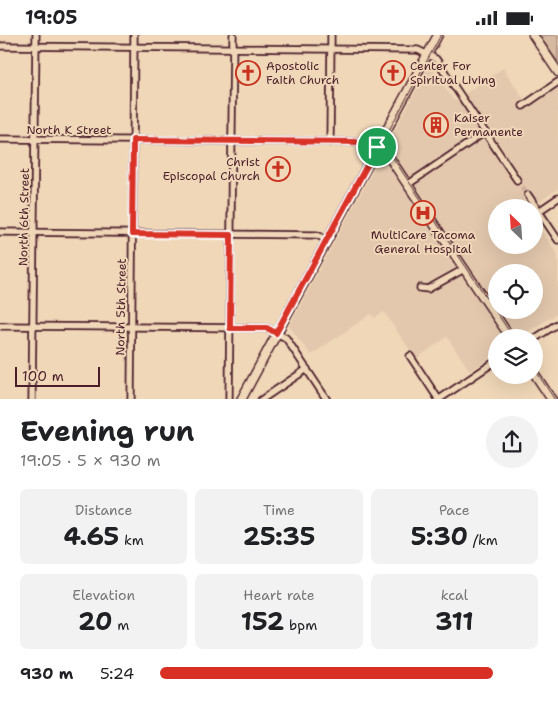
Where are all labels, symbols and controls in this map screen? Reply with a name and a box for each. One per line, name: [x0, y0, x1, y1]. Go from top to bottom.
text: 19:05: [25, 5, 77, 30]
place label: Apostolic Faith Church: [266, 58, 339, 88]
place label: Center For Spiritual Living: [410, 58, 496, 88]
church icon: Apostolic Faith Church: [235, 60, 261, 86]
church icon: Center For Spiritual Living: [380, 60, 406, 86]
place label: Kaiser Permanente: [454, 110, 523, 140]
building icon: Kaiser Permanente: [423, 112, 449, 138]
street label: North K Street: [26, 122, 112, 138]
pin: [356, 126, 398, 168]
icon: arrive: [363, 133, 391, 161]
place label: Christ Episcopal Church: [163, 154, 260, 184]
church icon: Christ Episcopal Church: [265, 156, 291, 182]
street label: North 6th Street: [15, 168, 33, 266]
north arrow: [488, 199, 542, 254]
map controls: [488, 199, 543, 384]
hospital icon: MultiCare Tacoma General Hospital: [410, 200, 436, 226]
place label: MultiCare Tacoma General Hospital: [371, 227, 476, 257]
street label: North 5th Street: [112, 258, 130, 356]
button: locate: [488, 264, 543, 319]
button: layers: [488, 329, 543, 384]
scale bar: [15, 365, 100, 388]
text: 100 m: [22, 367, 64, 385]
text: Evening run: [20, 412, 195, 450]
button: share: [486, 416, 538, 468]
text: 19:05 · 5 × 930 m: [20, 450, 161, 471]
text: Distance: [75, 501, 132, 519]
text: Time: [263, 501, 295, 519]
text: Pace: [439, 501, 470, 519]
text: 4.65: [64, 519, 119, 553]
text: 25:35: [243, 519, 315, 553]
text: 5:30: [411, 519, 468, 553]
text: km: [119, 531, 144, 549]
text: /km: [468, 531, 498, 549]
text: Elevation: [72, 586, 135, 604]
text: Heart rate: [243, 586, 315, 604]
text: kcal: [441, 586, 468, 604]
text: 20: [78, 604, 112, 638]
text: 152: [241, 604, 284, 638]
text: 311: [435, 604, 474, 638]
text: m: [112, 616, 129, 634]
text: bpm: [284, 616, 317, 634]
text: 930 m: [20, 663, 73, 684]
text: 5:24: [100, 663, 134, 684]

